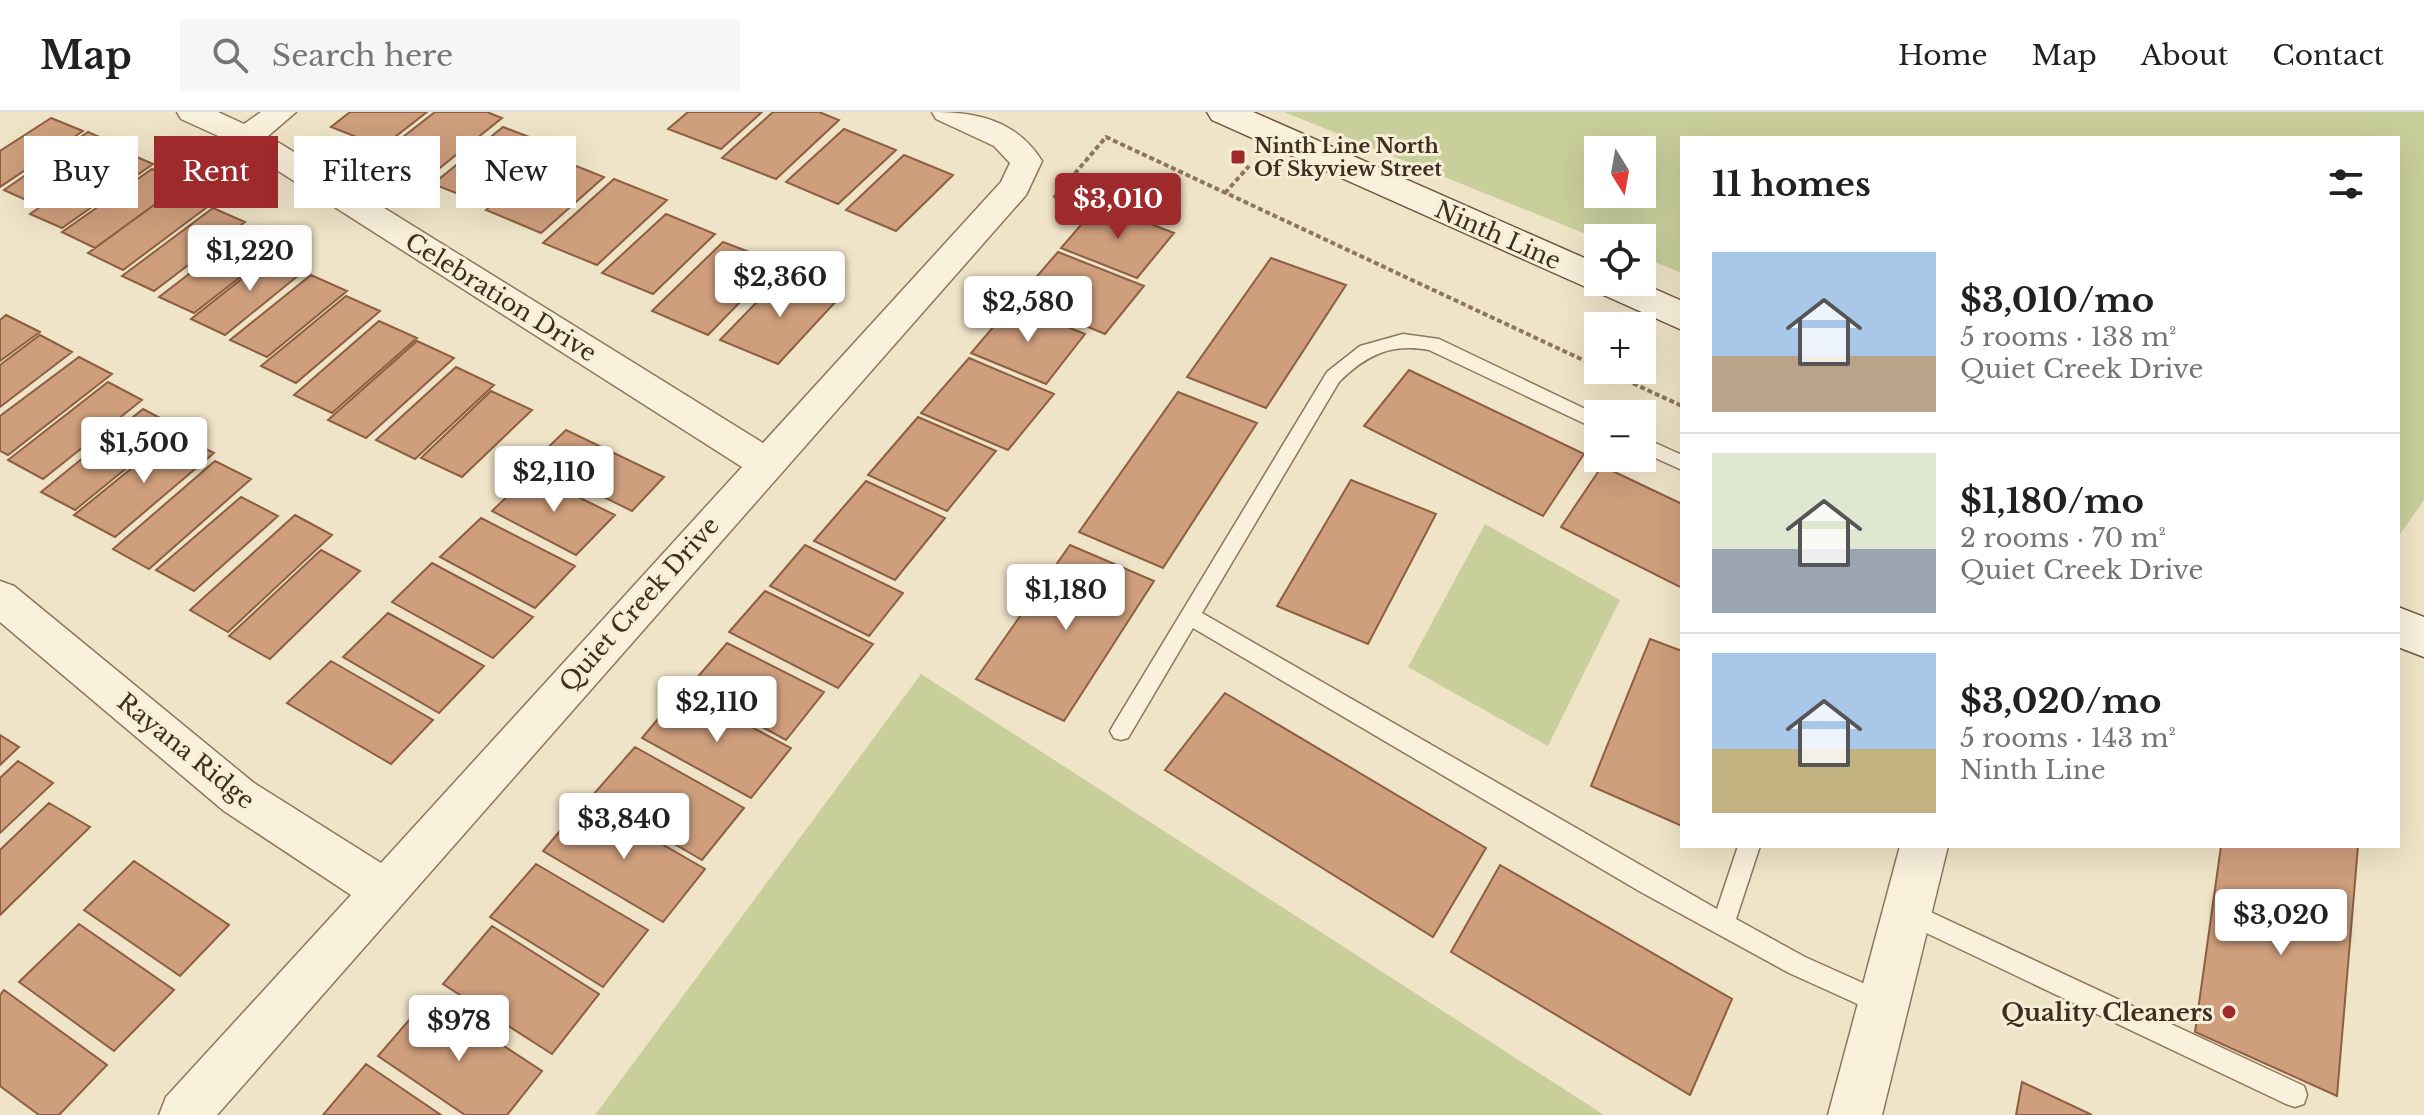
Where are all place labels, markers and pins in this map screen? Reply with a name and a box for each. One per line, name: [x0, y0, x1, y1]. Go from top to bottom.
place label: Ninth Line North Of Skyview Street: [1254, 134, 1442, 181]
marker: Ninth Line North Of Skyview Street: [1229, 148, 1247, 166]
pin: $3,010: [1053, 173, 1183, 241]
pin: $1,220: [185, 225, 315, 293]
pin: $2,360: [715, 251, 845, 319]
pin: $2,580: [963, 276, 1093, 344]
pin: $1,500: [79, 417, 209, 485]
pin: $2,110: [489, 446, 619, 514]
pin: $1,180: [1001, 564, 1131, 632]
pin: $2,110: [652, 676, 782, 744]
pin: $3,840: [559, 793, 689, 861]
pin: $3,020: [2216, 889, 2346, 957]
pin: $978: [412, 995, 506, 1063]
place label: Quality Cleaners: [2001, 998, 2213, 1027]
marker: Quality Cleaners: [2220, 1003, 2238, 1021]

